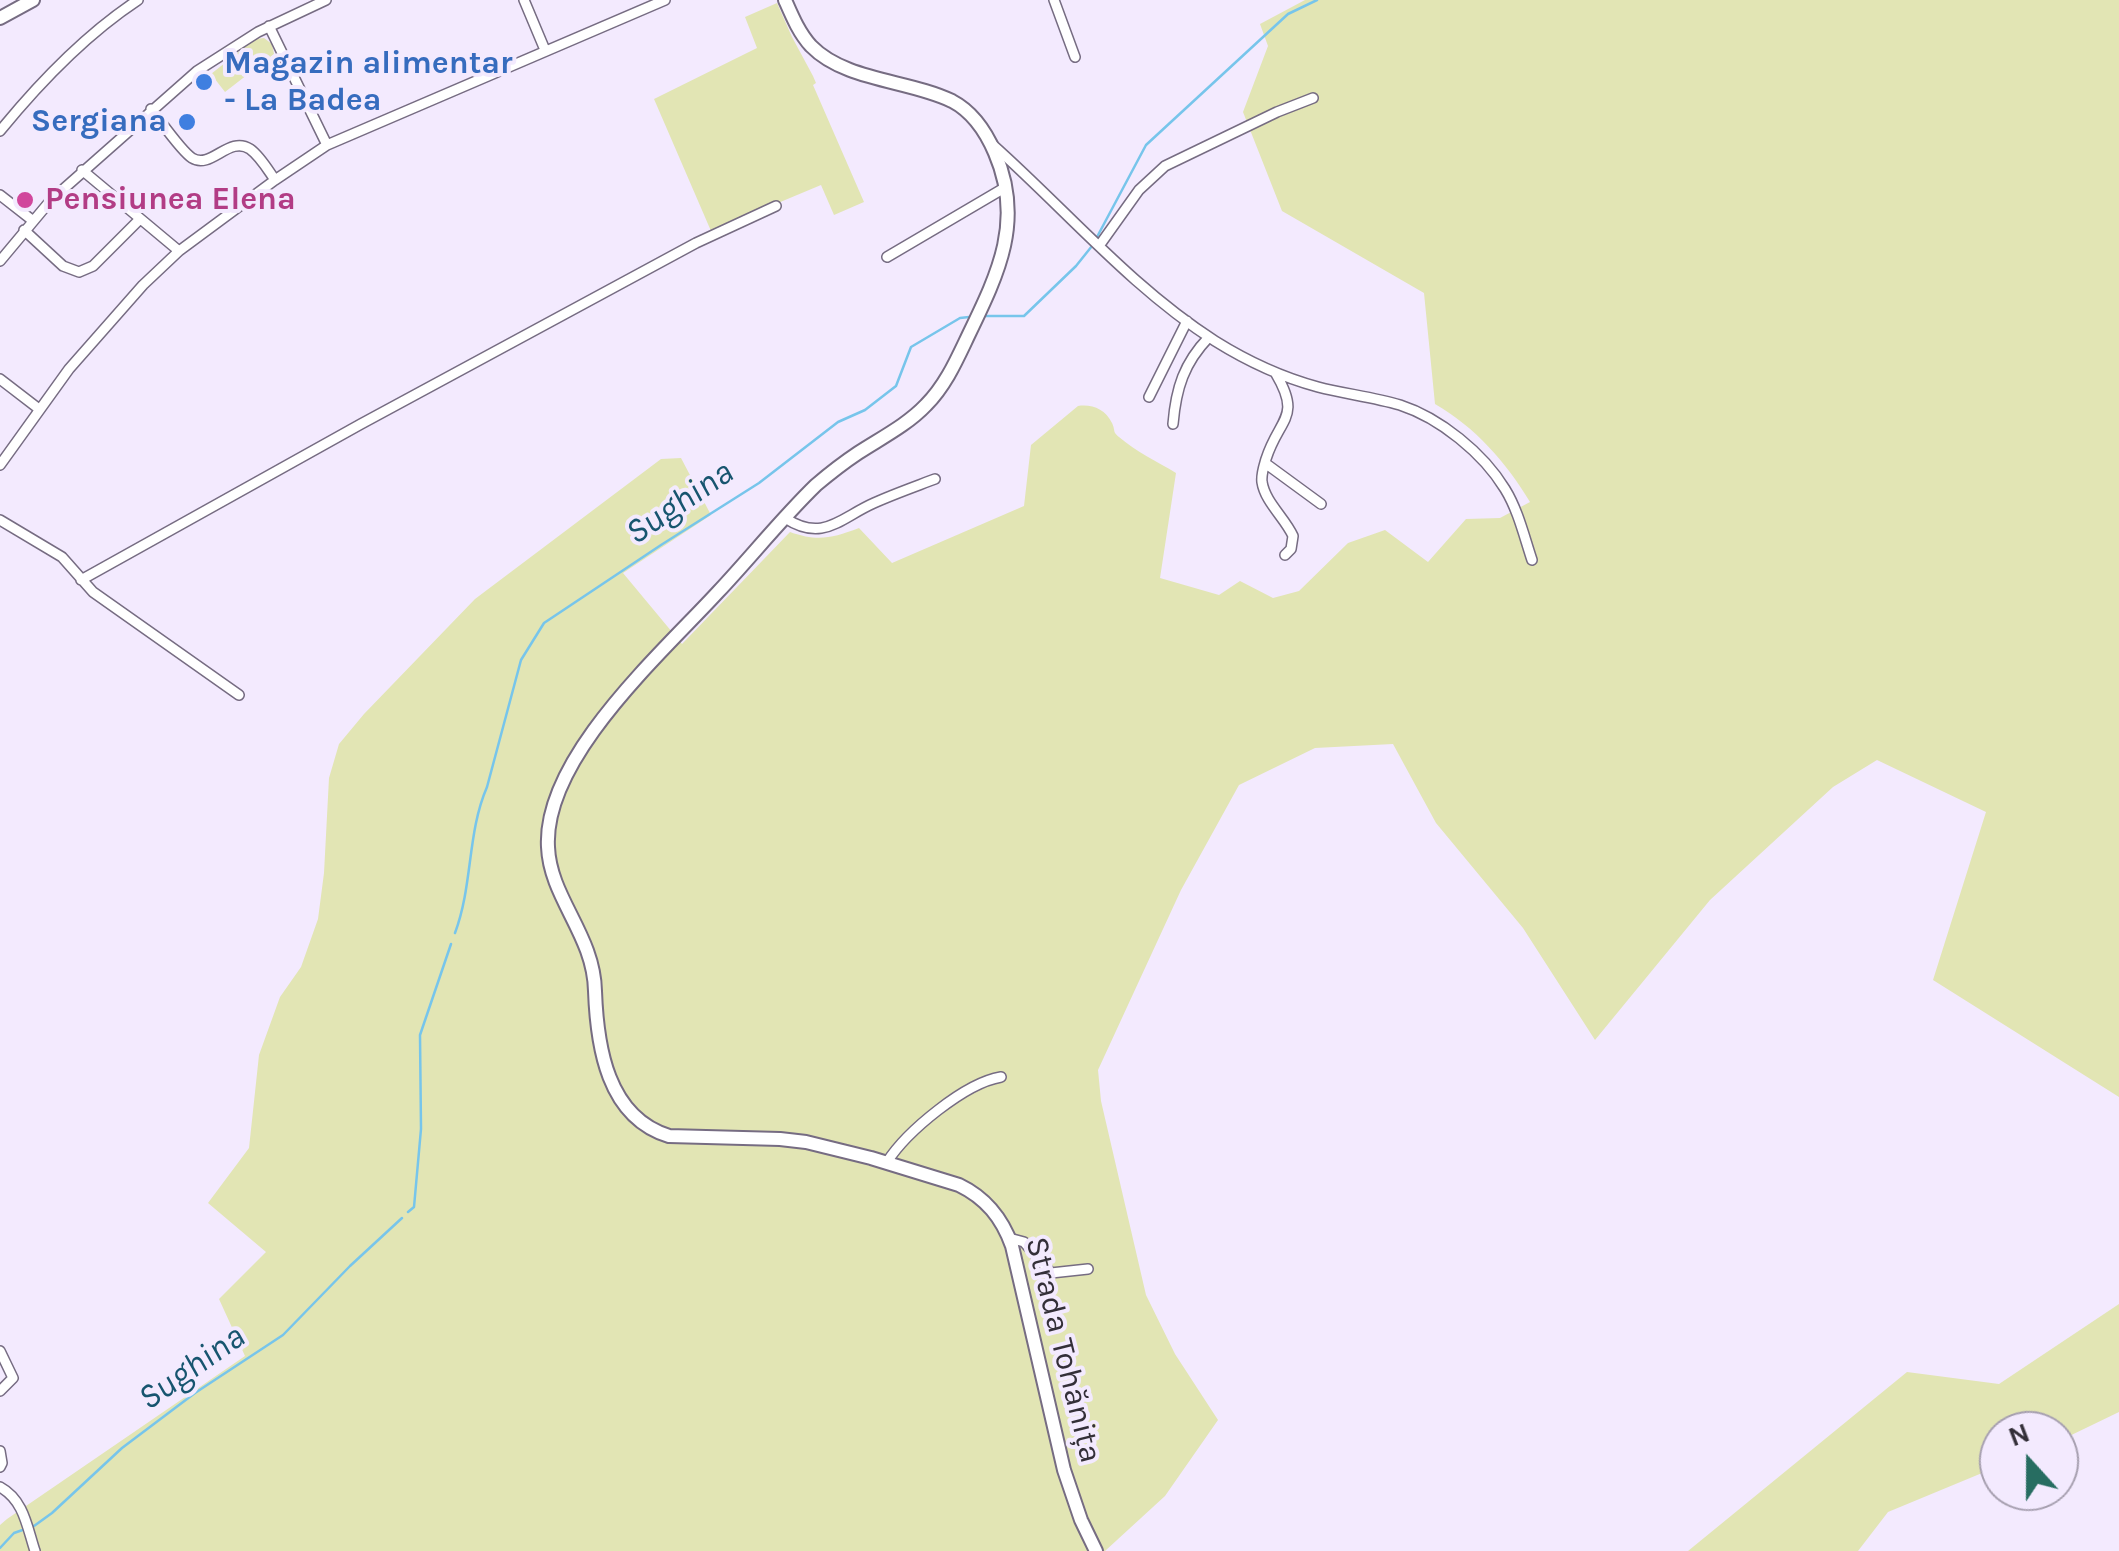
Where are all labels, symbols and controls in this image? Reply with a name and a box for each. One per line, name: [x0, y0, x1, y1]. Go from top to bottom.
place label: Magazin alimentar - La Badea: [224, 45, 513, 120]
marker: Magazin alimentar - La Badea: [193, 71, 215, 93]
place label: Sergiana: [31, 103, 167, 141]
marker: Sergiana: [176, 111, 198, 133]
place label: Pensiunea Elena: [45, 181, 296, 219]
marker: Pensiunea Elena: [14, 189, 36, 211]
water label: Sughina: [618, 452, 742, 554]
street label: Strada Tohănița: [1016, 1233, 1110, 1467]
water label: Sughina: [130, 1316, 254, 1420]
north arrow: [1979, 1411, 2079, 1511]
text: N: [2003, 1415, 2034, 1453]

